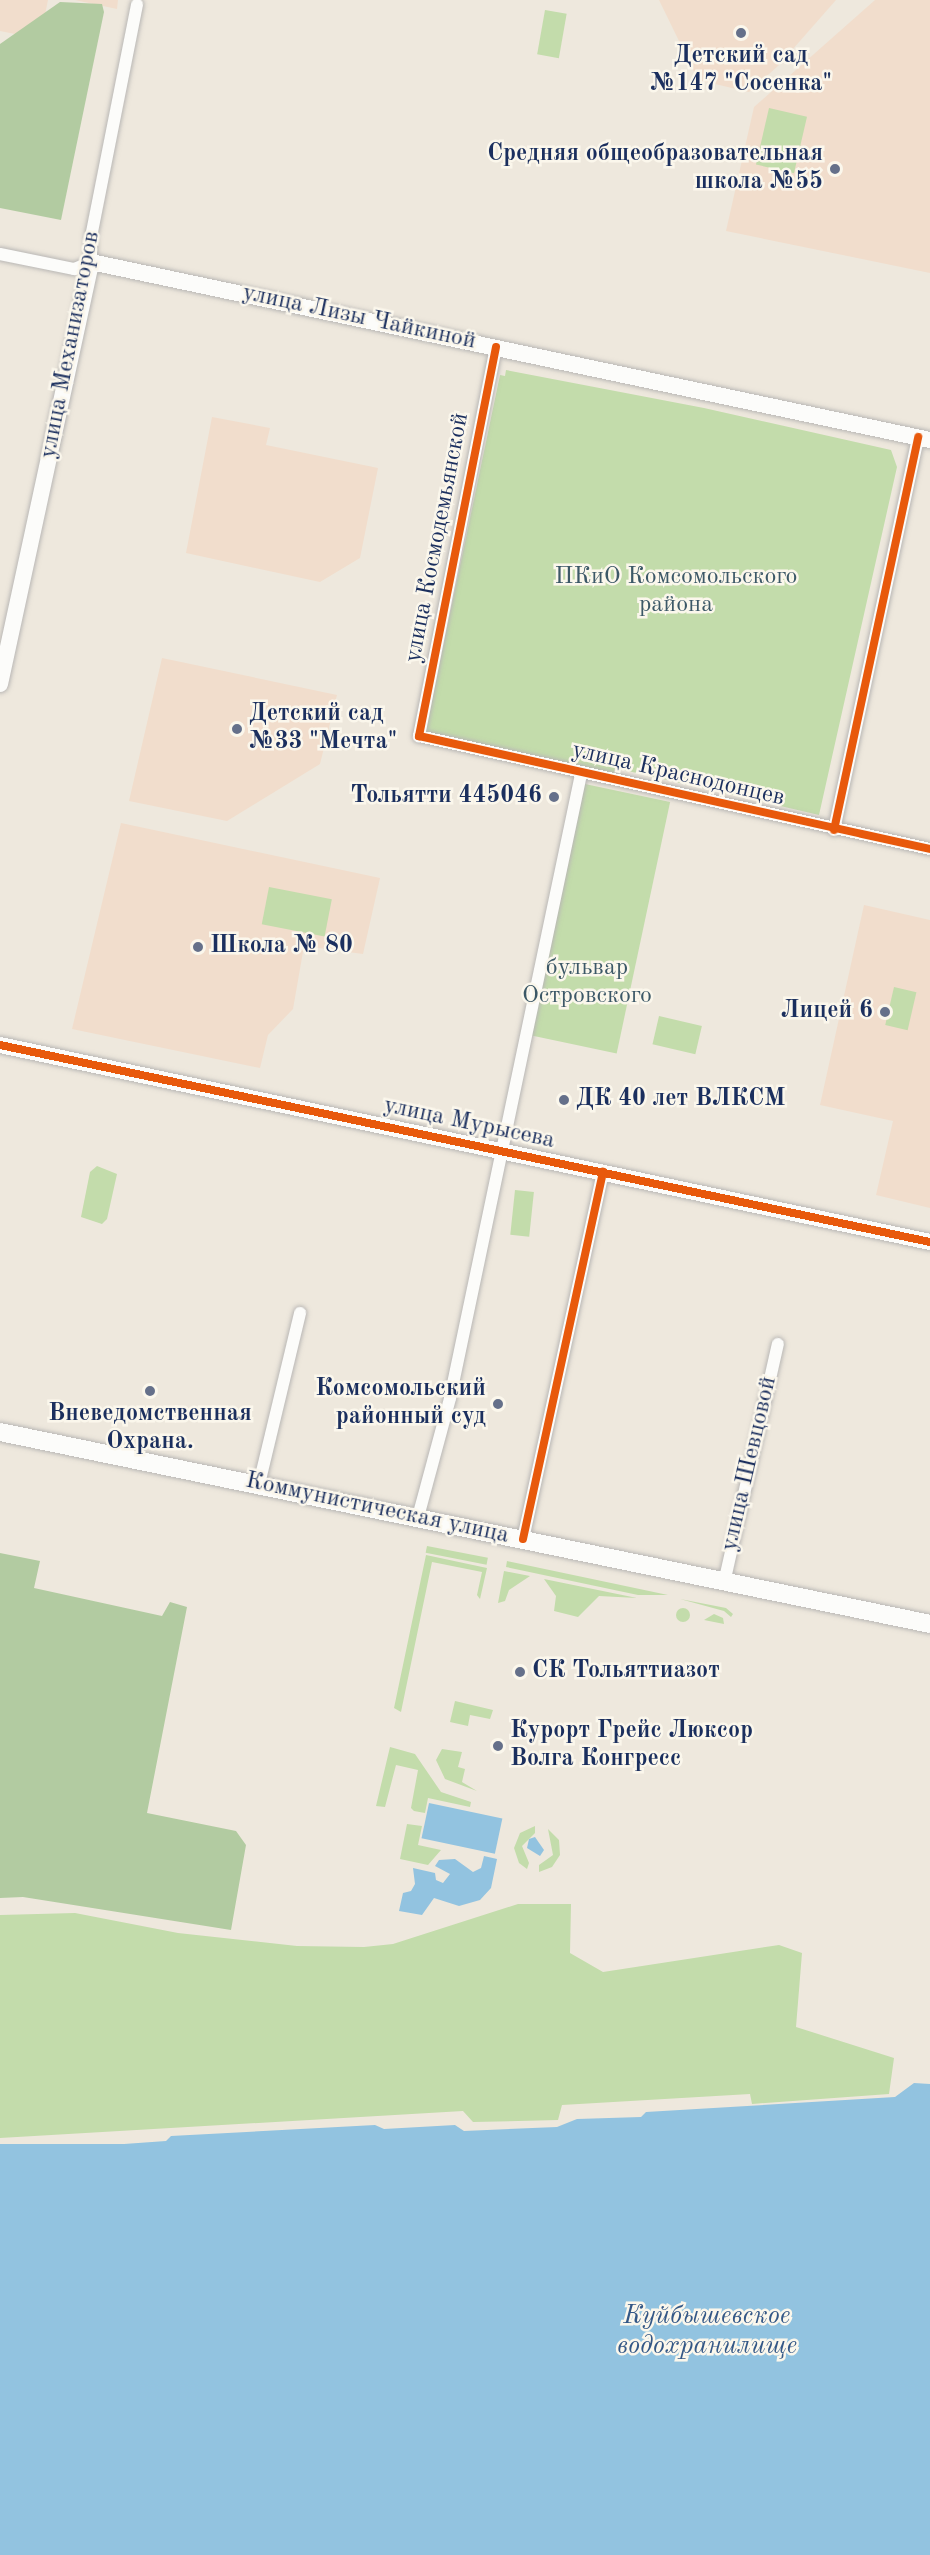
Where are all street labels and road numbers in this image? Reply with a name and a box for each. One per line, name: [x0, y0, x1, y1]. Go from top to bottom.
street label: улица Механизаторов: [35, 229, 107, 461]
street label: улица Лизы Чайкиной: [240, 279, 478, 357]
street label: улица Космодемьянской: [400, 411, 476, 665]
street label: улица Краснодонцев: [569, 737, 787, 813]
street label: улица Мурысева: [381, 1092, 557, 1156]
street label: улица Шевцовой: [716, 1374, 784, 1554]
street label: Коммунистическая улица: [243, 1467, 511, 1551]

